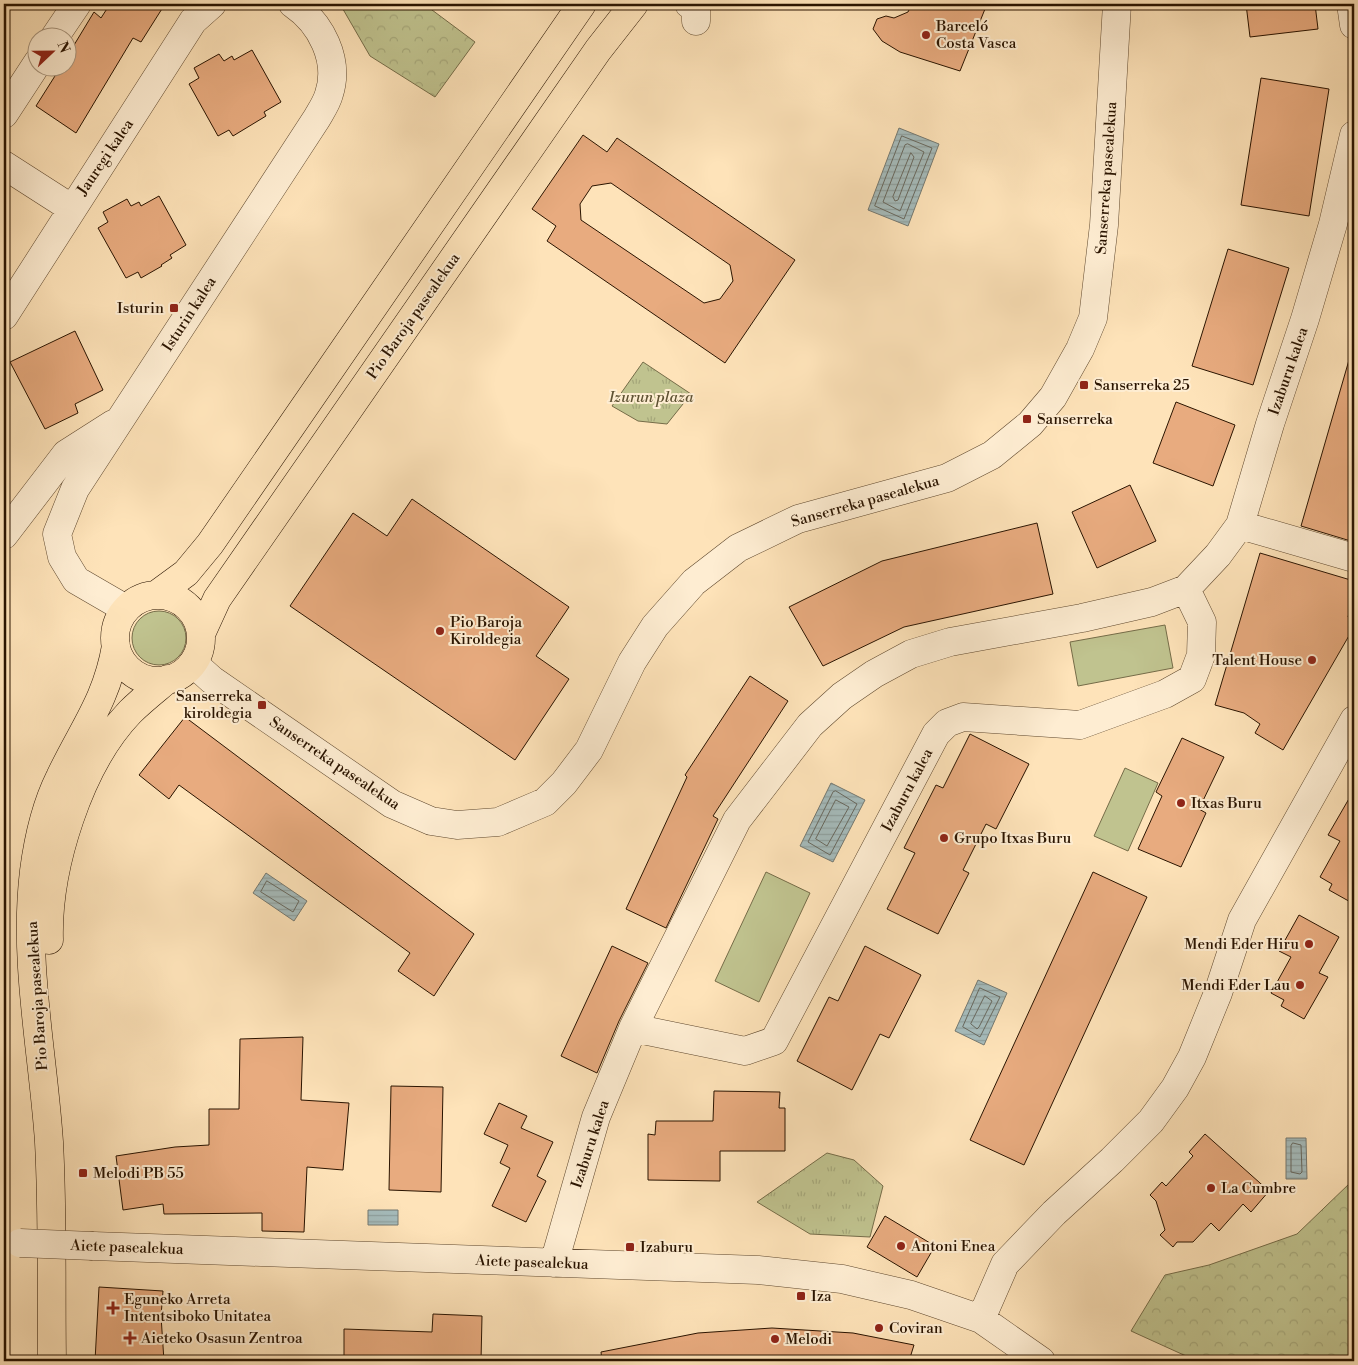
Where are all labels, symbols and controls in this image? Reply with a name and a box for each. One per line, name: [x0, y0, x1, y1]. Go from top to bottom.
place label: Barceló Costa Vasca: [935, 17, 1017, 53]
north arrow: [28, 28, 78, 78]
marker: Barceló Costa Vasca: [920, 29, 932, 41]
text: N: [53, 39, 74, 56]
street label: Sanserreka pasealekua: [1092, 100, 1121, 255]
street label: Jauregi kalea: [72, 115, 138, 200]
street label: Pio Baroja pasealekua: [363, 249, 464, 383]
street label: Isturin kalea: [158, 273, 221, 355]
place label: Isturin: [117, 299, 164, 318]
marker: Isturin: [168, 302, 180, 314]
street label: Izaburu kalea: [1265, 324, 1313, 418]
place label: Sanserreka 25: [1094, 376, 1190, 395]
marker: Sanserreka 25: [1078, 379, 1090, 391]
park label: Izurun plaza: [608, 388, 694, 407]
place label: Sanserreka: [1037, 410, 1113, 429]
marker: Sanserreka: [1021, 413, 1033, 425]
street label: Sanserreka pasealekua: [789, 471, 942, 532]
place label: Pio Baroja Kiroldegia: [450, 613, 523, 649]
marker: Pio Baroja Kiroldegia: [434, 625, 446, 637]
place label: Talent House: [1212, 651, 1302, 670]
marker: Talent House: [1306, 654, 1318, 666]
place label: Sanserreka kiroldegia: [176, 687, 252, 723]
marker: Sanserreka kiroldegia: [256, 699, 268, 711]
street label: Sanserreka pasealekua: [266, 713, 404, 814]
street label: Izaburu kalea: [878, 745, 938, 835]
place label: Itxas Buru: [1191, 794, 1262, 813]
marker: Itxas Buru: [1175, 797, 1187, 809]
place label: Grupo Itxas Buru: [954, 829, 1072, 848]
marker: Grupo Itxas Buru: [938, 832, 950, 844]
street label: Pio Baroja pasealekua: [23, 920, 52, 1071]
place label: Mendi Eder Hiru: [1184, 935, 1299, 954]
marker: Mendi Eder Hiru: [1303, 938, 1315, 950]
place label: Mendi Eder Lau: [1182, 976, 1290, 995]
marker: Mendi Eder Lau: [1294, 979, 1306, 991]
street label: Izaburu kalea: [567, 1097, 614, 1191]
place label: Melodi PB 55: [93, 1164, 184, 1183]
marker: Melodi PB 55: [77, 1167, 89, 1179]
place label: La Cumbre: [1221, 1179, 1296, 1198]
marker: La Cumbre: [1205, 1182, 1217, 1194]
street label: Aiete pasealekua: [69, 1236, 184, 1259]
place label: Antoni Enea: [910, 1237, 996, 1256]
place label: Izaburu: [640, 1238, 693, 1257]
marker: Antoni Enea: [895, 1240, 907, 1252]
marker: Izaburu: [624, 1241, 636, 1253]
street label: Aiete pasealekua: [474, 1251, 589, 1274]
place label: Iza: [811, 1287, 832, 1306]
place label: Eguneko Arreta Intentsiboko Unitatea: [124, 1290, 272, 1326]
marker: Iza: [795, 1290, 807, 1302]
marker: Eguneko Arreta Intentsiboko Unitatea: [106, 1301, 120, 1315]
place label: Coviran: [889, 1319, 943, 1338]
marker: Coviran: [873, 1322, 885, 1334]
place label: Aieteko Osasun Zentroa: [140, 1329, 303, 1348]
place label: Melodi: [785, 1330, 832, 1349]
marker: Aieteko Osasun Zentroa: [123, 1331, 137, 1345]
marker: Melodi: [769, 1333, 781, 1345]

